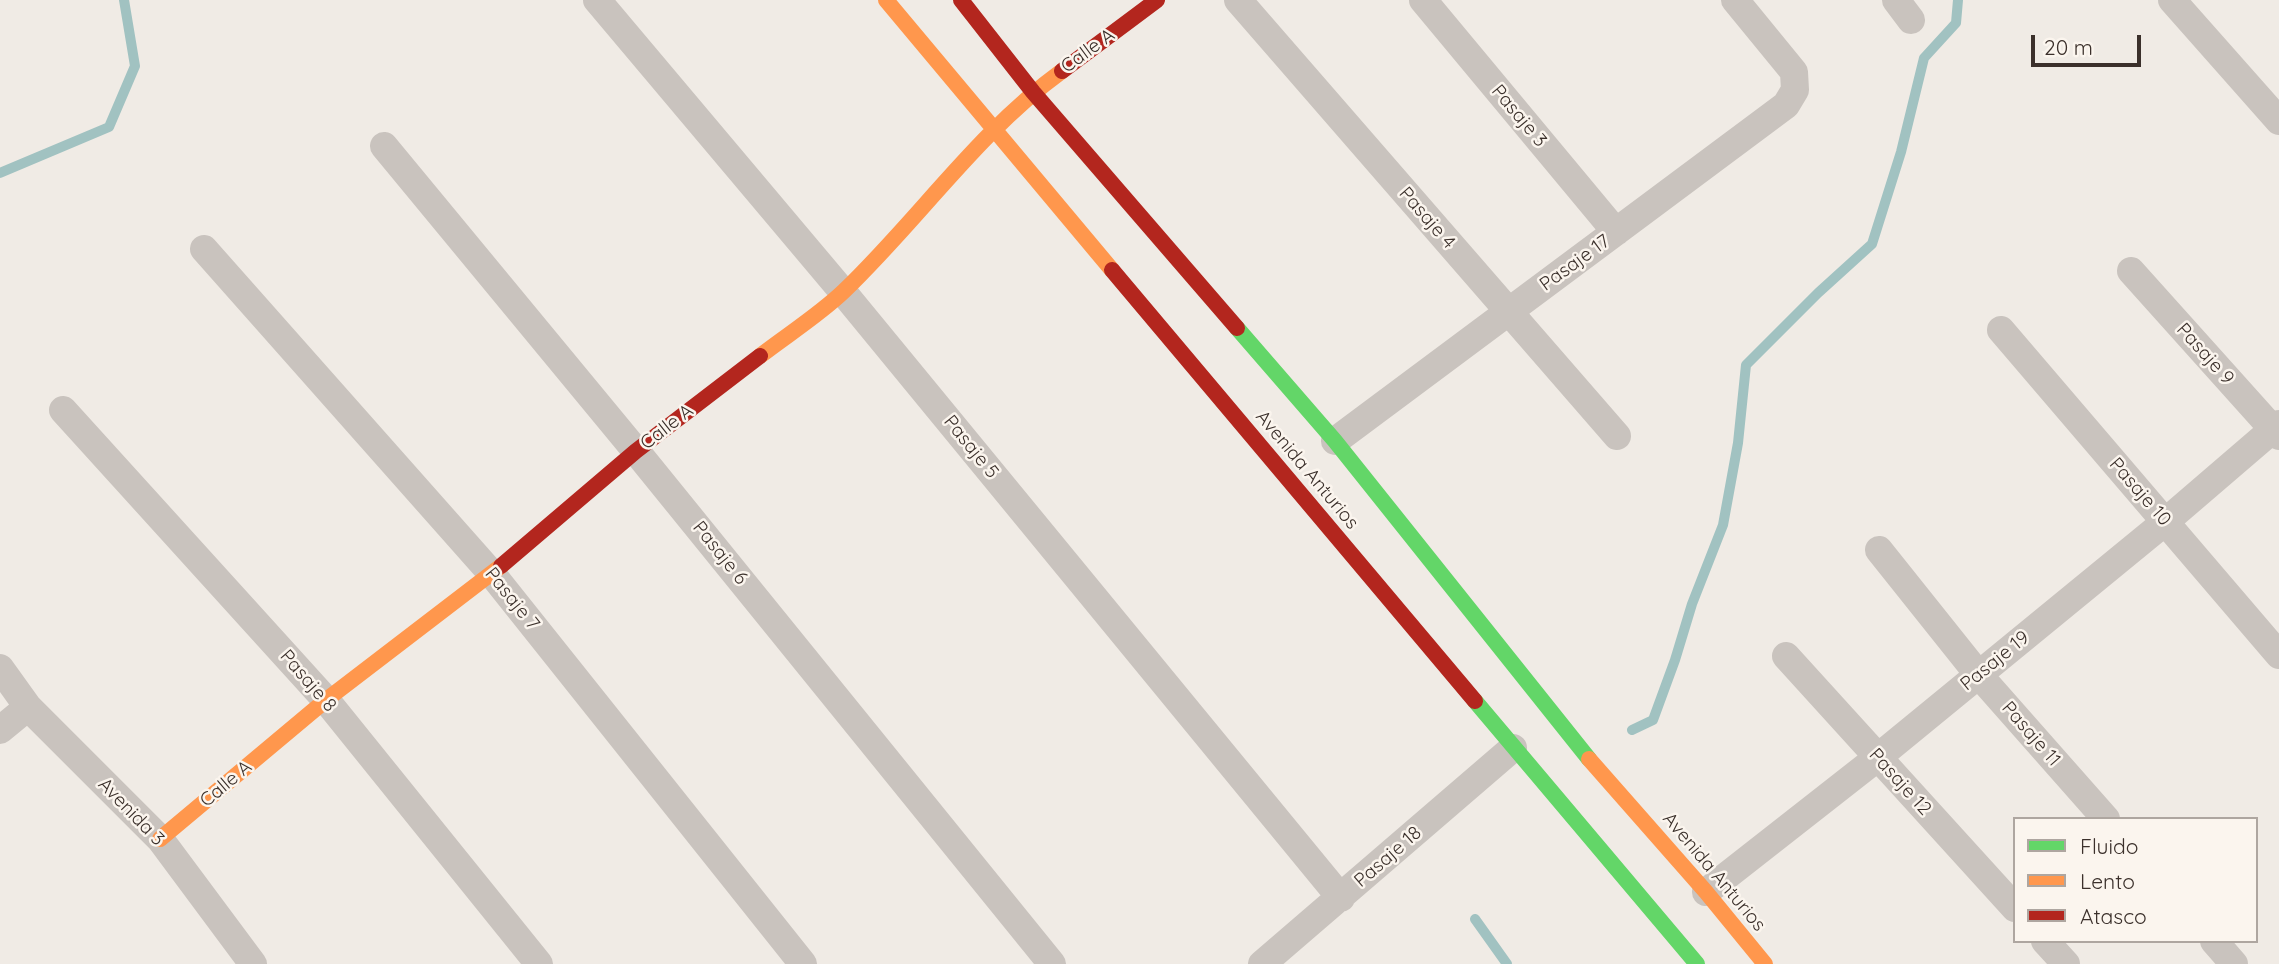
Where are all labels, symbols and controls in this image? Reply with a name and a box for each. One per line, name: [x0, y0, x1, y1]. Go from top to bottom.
scale bar: [2034, 21, 2144, 65]
street label: Calle A: [1057, 24, 1119, 78]
text: 20 m: [2044, 34, 2093, 60]
street label: Pasaje 3: [1486, 80, 1552, 152]
street label: Pasaje 4: [1394, 182, 1460, 254]
street label: Pasaje 17: [1535, 230, 1615, 296]
street label: Pasaje 9: [2171, 319, 2239, 389]
street label: Calle A: [636, 399, 698, 455]
street label: Avenida Anturios: [1251, 406, 1363, 534]
street label: Pasaje 5: [939, 411, 1003, 483]
street label: Pasaje 10: [2104, 453, 2176, 531]
street label: Pasaje 6: [688, 517, 752, 589]
street label: Pasaje 7: [480, 563, 544, 635]
street label: Pasaje 19: [1956, 626, 2034, 696]
street label: Pasaje 8: [275, 645, 341, 717]
street label: Pasaje 11: [1997, 697, 2065, 771]
street label: Pasaje 12: [1864, 744, 1936, 820]
street label: Calle A: [195, 756, 257, 812]
street label: Avenida 3: [93, 773, 169, 851]
street label: Avenida Anturios: [1658, 808, 1770, 936]
legend: [2013, 817, 2258, 943]
street label: Pasaje 18: [1350, 822, 1426, 892]
text: Fluido: [2080, 833, 2138, 859]
text: Lento: [2080, 868, 2135, 894]
text: Atasco: [2080, 903, 2147, 929]

